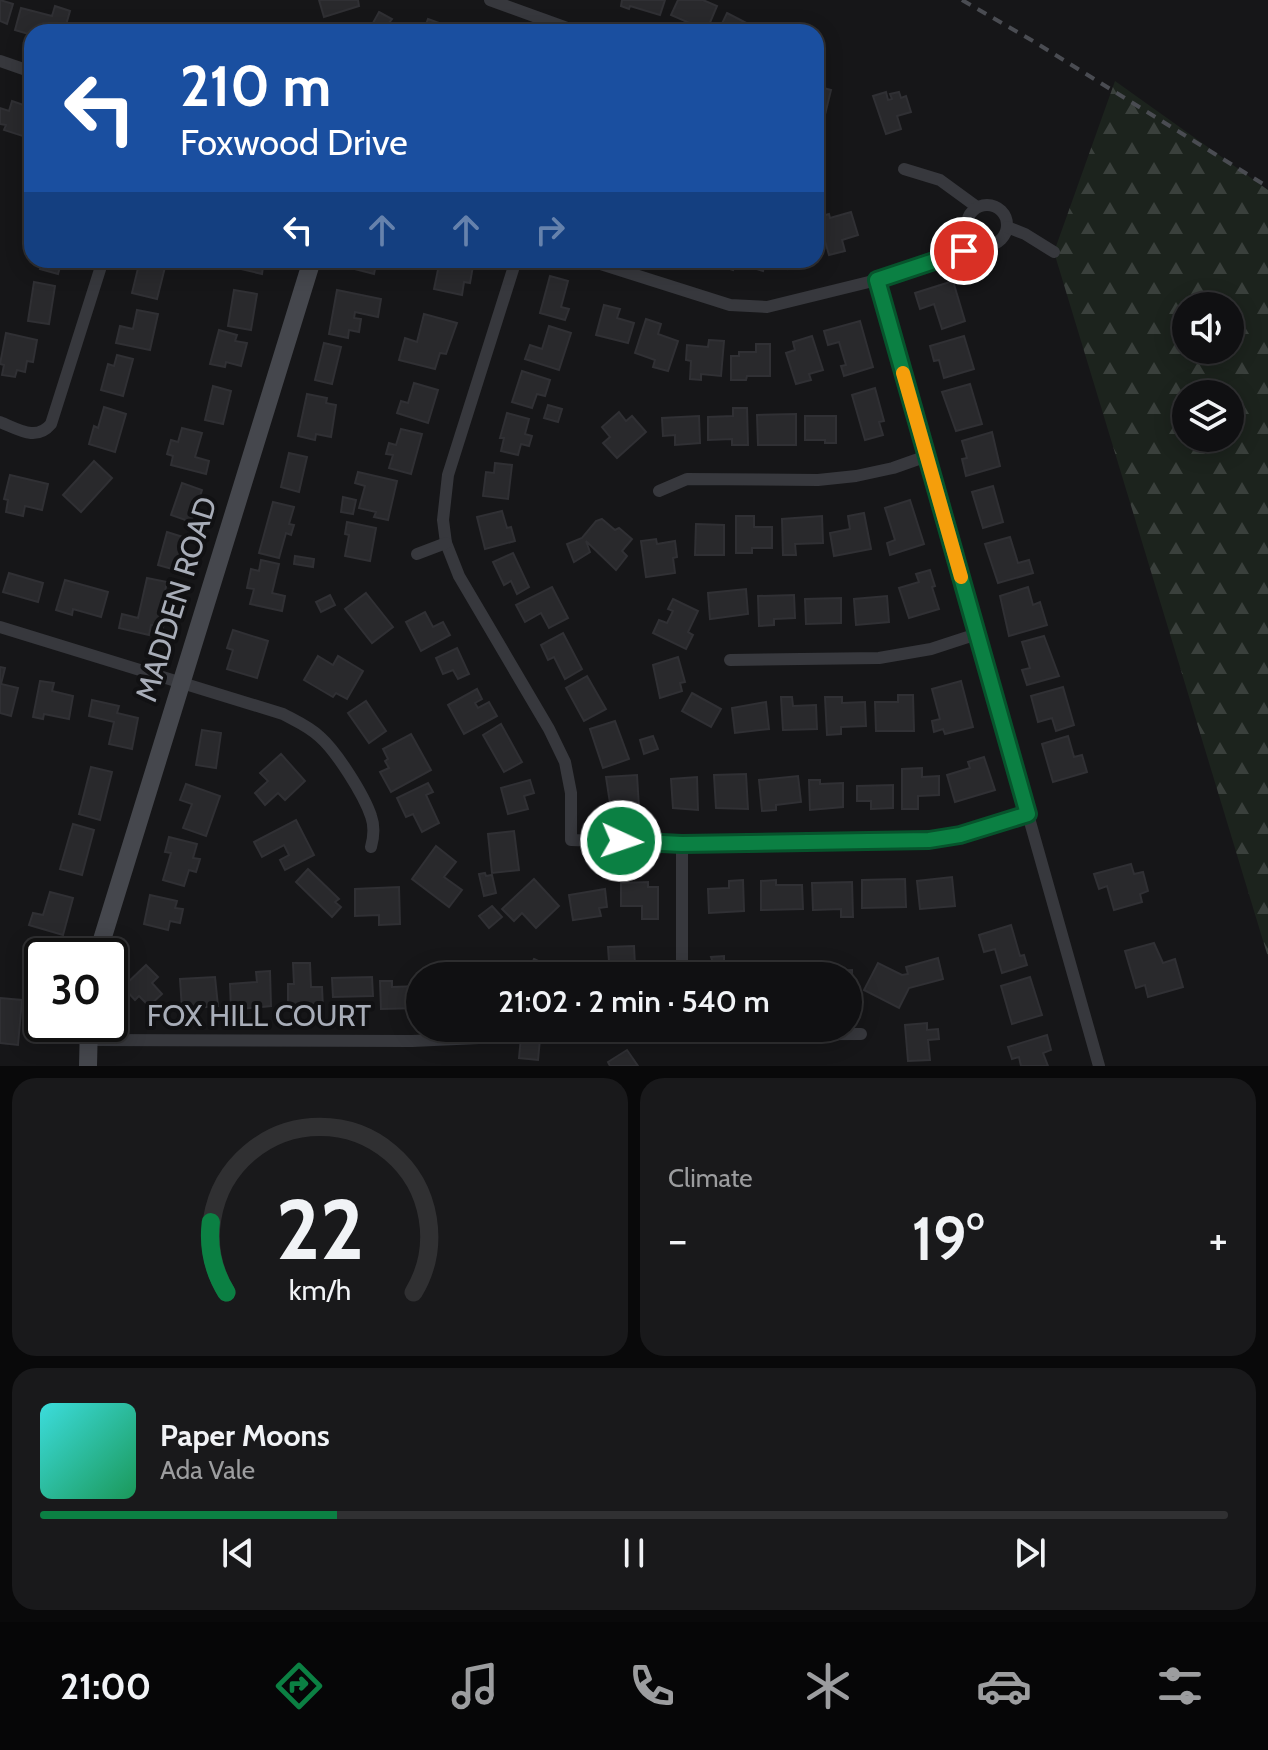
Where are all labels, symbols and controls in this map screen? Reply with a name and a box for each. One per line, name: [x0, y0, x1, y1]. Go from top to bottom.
text: 210 m: [180, 52, 331, 120]
icon: left: [48, 56, 152, 160]
text: Foxwood Drive: [180, 120, 408, 164]
icon: left: [276, 208, 320, 252]
icon: ahead: [360, 208, 404, 252]
icon: ahead: [444, 208, 488, 252]
icon: right: [528, 208, 572, 252]
pin: [930, 217, 998, 285]
icon: arrive: [942, 229, 986, 273]
map controls: [1172, 292, 1244, 452]
button: sound: [1172, 292, 1244, 364]
button: layers: [1172, 380, 1244, 452]
street label: MADDEN ROAD: [127, 492, 225, 706]
position arrow: [579, 799, 663, 883]
speed limit sign: 30: [24, 938, 128, 1042]
text: 21:02 · 2 min · 540 m: [498, 983, 770, 1020]
street label: FOX HILL COURT: [147, 997, 371, 1034]
text: Climate: [668, 1162, 753, 1194]
text: 22: [276, 1179, 364, 1280]
text: 19°: [912, 1202, 984, 1275]
text: −: [668, 1213, 687, 1266]
text: +: [1209, 1213, 1228, 1266]
text: km/h: [289, 1272, 351, 1307]
text: Paper Moons: [160, 1417, 330, 1454]
text: Ada Vale: [160, 1454, 255, 1486]
icon: previous: [216, 1531, 260, 1575]
icon: pause: [612, 1531, 656, 1575]
icon: next: [1008, 1531, 1052, 1575]
icon: directions: [271, 1658, 327, 1714]
icon: music: [447, 1658, 503, 1714]
icon: phone: [624, 1658, 680, 1714]
icon: climate: [800, 1658, 856, 1714]
icon: car: [976, 1658, 1032, 1714]
icon: filters: [1152, 1658, 1208, 1714]
text: 21:00: [60, 1664, 151, 1708]

